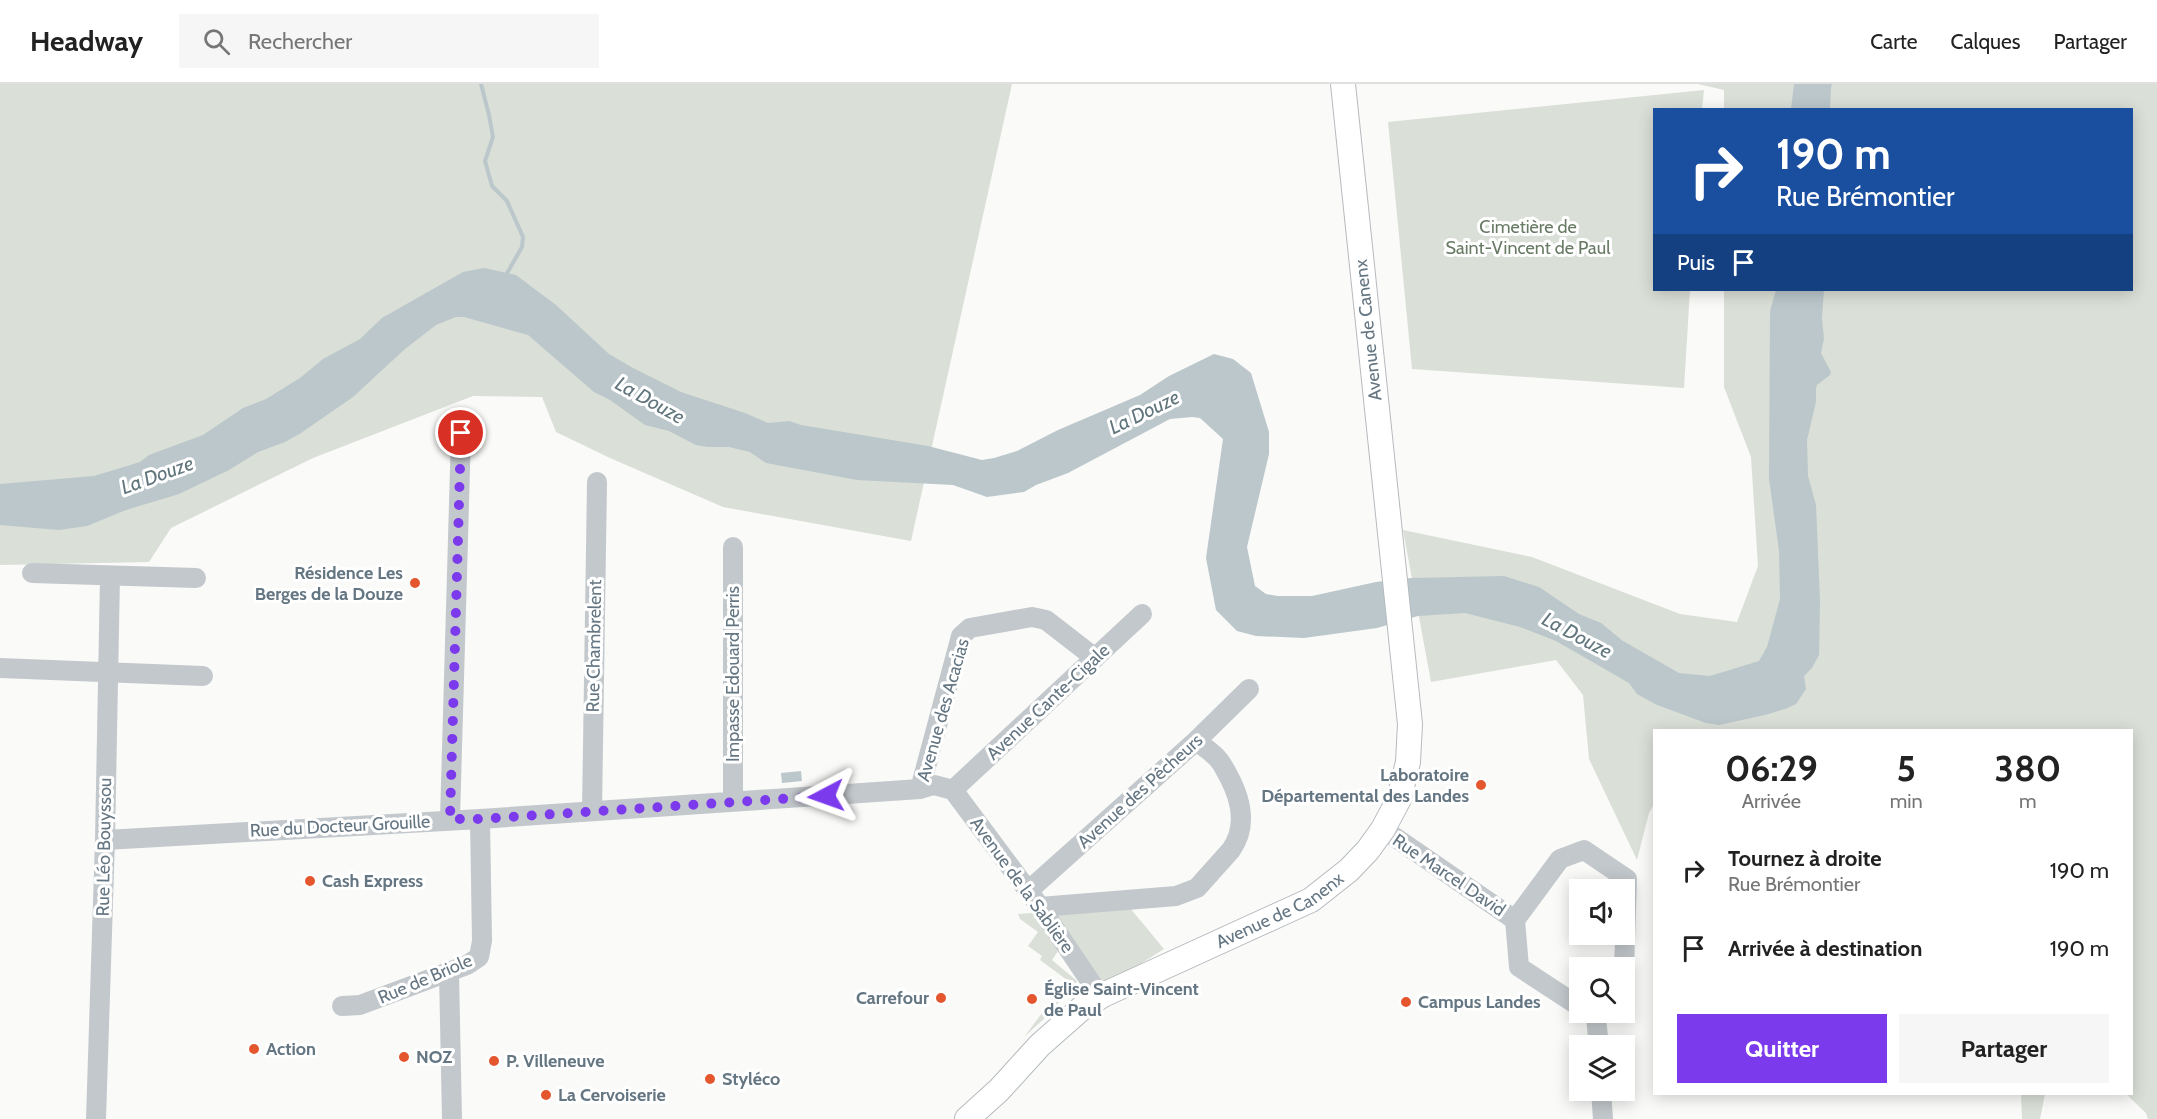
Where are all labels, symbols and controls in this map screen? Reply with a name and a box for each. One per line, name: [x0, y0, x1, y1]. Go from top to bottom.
search box: [179, 14, 599, 68]
text: Headway: [30, 24, 143, 58]
icon: search: [200, 25, 233, 58]
text: Rechercher: [248, 28, 352, 55]
text: Carte: [1870, 29, 1918, 54]
text: Calques: [1951, 29, 2021, 54]
text: Partager: [2054, 29, 2127, 54]
text: 190 m: [1776, 128, 1891, 180]
icon: right: [1677, 132, 1755, 210]
text: Rue Brémontier: [1776, 180, 1955, 213]
park label: Cimetière de Saint-Vincent de Paul: [1446, 216, 1611, 259]
icon: arrive: [1727, 246, 1760, 279]
text: Puis: [1677, 249, 1715, 276]
street label: Avenue de Canenx: [1350, 258, 1386, 402]
water label: La Douze: [611, 371, 689, 429]
water label: La Douze: [1105, 385, 1183, 439]
pin: [435, 407, 486, 458]
icon: arrive: [444, 416, 477, 449]
water label: La Douze: [117, 451, 197, 499]
place label: Résidence Les Berges de la Douze: [255, 562, 403, 605]
marker: Résidence Les Berges de la Douze: [408, 576, 422, 590]
street label: Rue Chambrelent: [582, 580, 606, 712]
street label: Impasse Edouard Perris: [722, 586, 744, 762]
water label: La Douze: [1538, 607, 1616, 663]
street label: Avenue des Acacias: [912, 636, 974, 784]
street label: Avenue Cante-Cigale: [982, 639, 1114, 765]
street label: Avenue des Pêcheurs: [1073, 729, 1207, 853]
text: 06:29: [1725, 746, 1818, 790]
text: 5: [1896, 746, 1916, 790]
text: 380: [1995, 746, 2061, 790]
position arrow: [794, 764, 858, 828]
place label: Laboratoire Départemental des Landes: [1261, 764, 1469, 807]
street label: Rue Léo Bouyssou: [92, 777, 116, 917]
marker: Laboratoire Départemental des Landes: [1474, 778, 1488, 792]
text: Arrivée: [1742, 789, 1801, 813]
text: min: [1890, 789, 1923, 813]
text: m: [2019, 789, 2037, 813]
street label: Rue du Docteur Grouille: [249, 810, 431, 842]
street label: Avenue de la Sablière: [965, 813, 1079, 957]
street label: Rue Marcel David: [1388, 829, 1510, 921]
text: Tournez à droite: [1728, 845, 1882, 872]
icon: right: [1677, 854, 1710, 887]
text: 190 m: [2050, 857, 2109, 884]
street label: Avenue de Canenx: [1212, 867, 1348, 953]
place label: Cash Express: [322, 870, 424, 892]
text: Rue Brémontier: [1728, 872, 1860, 896]
marker: Cash Express: [303, 874, 317, 888]
map controls: [1569, 879, 1635, 1101]
button: sound: [1569, 879, 1635, 945]
icon: arrive: [1677, 932, 1710, 965]
text: Arrivée à destination: [1728, 935, 1922, 962]
text: 190 m: [2050, 935, 2109, 962]
street label: Rue de Briole: [375, 949, 475, 1009]
button: search: [1569, 957, 1635, 1023]
place label: Église Saint-Vincent de Paul: [1044, 978, 1199, 1021]
place label: Carrefour: [856, 987, 929, 1009]
marker: Carrefour: [934, 991, 948, 1005]
place label: Campus Landes: [1418, 991, 1541, 1013]
marker: Église Saint-Vincent de Paul: [1025, 992, 1039, 1006]
marker: Campus Landes: [1399, 995, 1413, 1009]
button: Quitter: [1677, 1014, 1887, 1083]
button: Partager: [1899, 1014, 2109, 1083]
button: layers: [1569, 1035, 1635, 1101]
place label: Action: [266, 1038, 316, 1060]
marker: Action: [247, 1042, 261, 1056]
place label: NOZ: [416, 1046, 452, 1068]
marker: NOZ: [397, 1050, 411, 1064]
place label: P. Villeneuve: [506, 1050, 605, 1072]
marker: P. Villeneuve: [487, 1054, 501, 1068]
place label: Styléco: [722, 1068, 780, 1090]
marker: Styléco: [703, 1072, 717, 1086]
place label: La Cervoiserie: [558, 1084, 666, 1106]
marker: La Cervoiserie: [539, 1088, 553, 1102]

